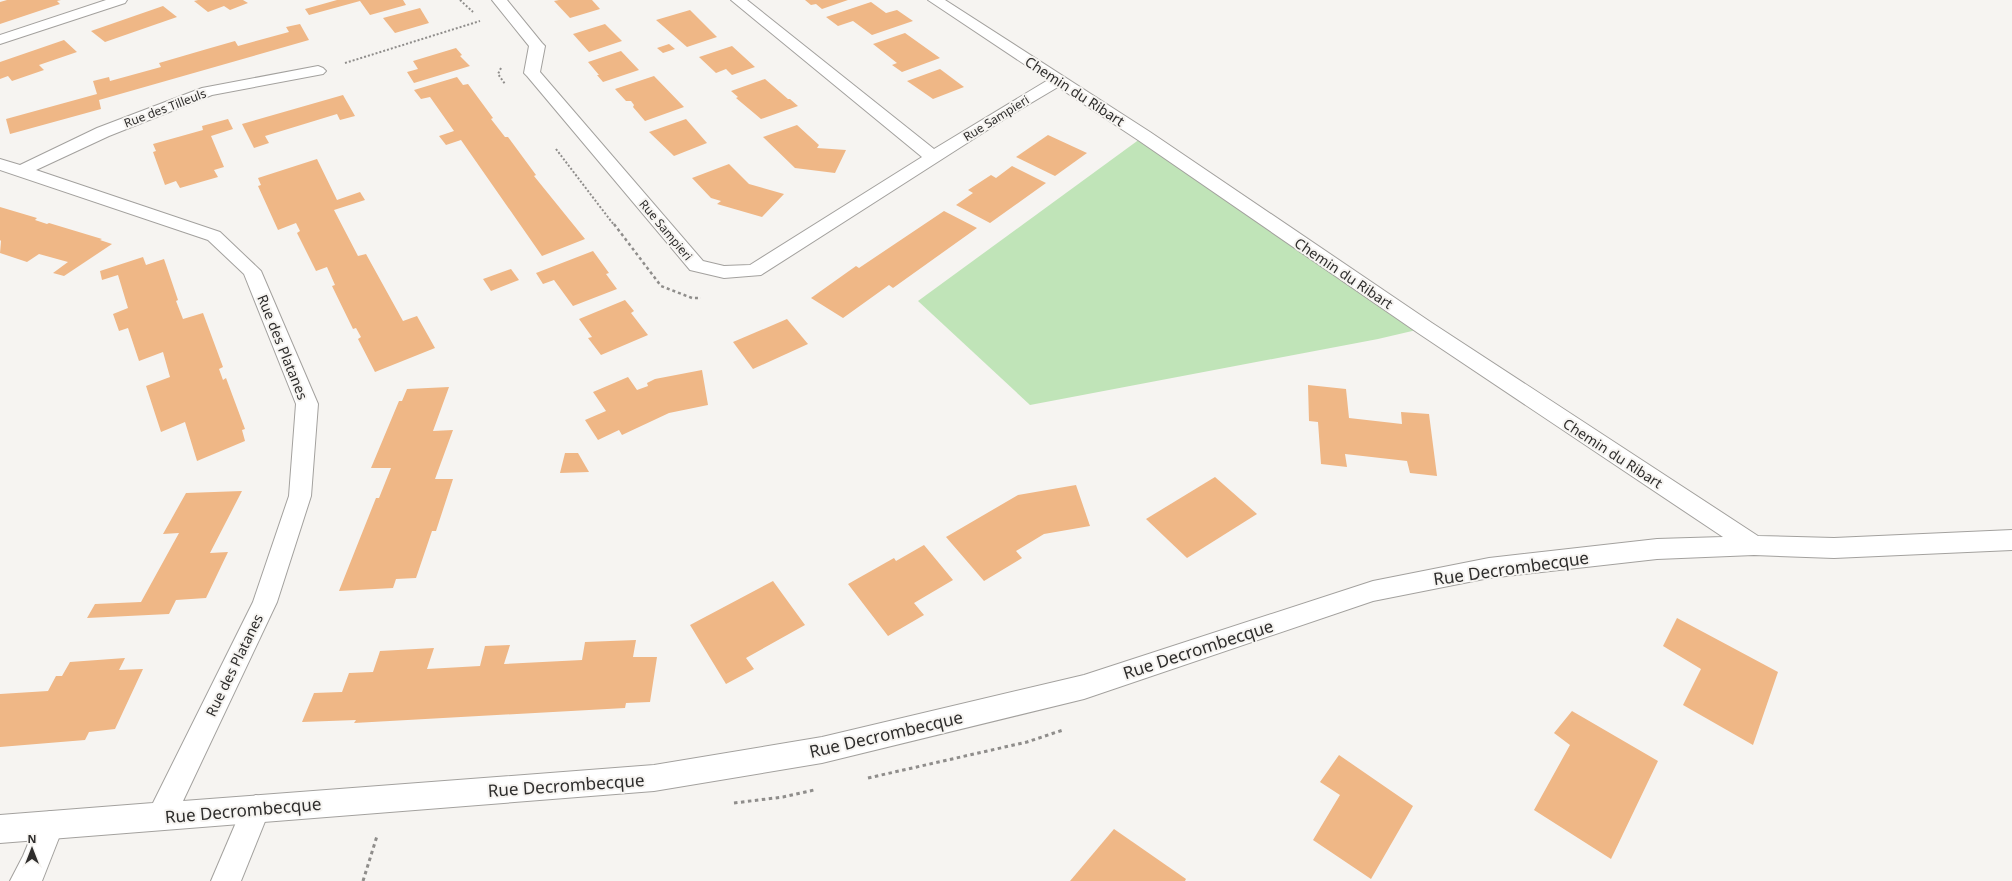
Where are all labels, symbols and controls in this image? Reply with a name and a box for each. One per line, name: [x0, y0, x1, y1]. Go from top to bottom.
street label: Chemin du Ribart: [1022, 52, 1128, 130]
street label: Rue des Tilleuls: [121, 84, 209, 131]
street label: Rue Sampieri: [960, 91, 1032, 145]
street label: Rue Sampieri: [636, 196, 696, 264]
street label: Chemin du Ribart: [1291, 233, 1397, 313]
street label: Rue des Platanes: [253, 292, 313, 403]
street label: Chemin du Ribart: [1560, 414, 1666, 492]
street label: Rue Decrombecque: [1432, 546, 1590, 590]
street label: Rue des Platanes: [201, 610, 267, 719]
street label: Rue Decrombecque: [1120, 614, 1276, 684]
street label: Rue Decrombecque: [807, 705, 965, 763]
street label: Rue Decrombecque: [487, 768, 645, 802]
street label: Rue Decrombecque: [164, 792, 322, 828]
north arrow: [12, 829, 52, 869]
text: N: [28, 831, 36, 846]

